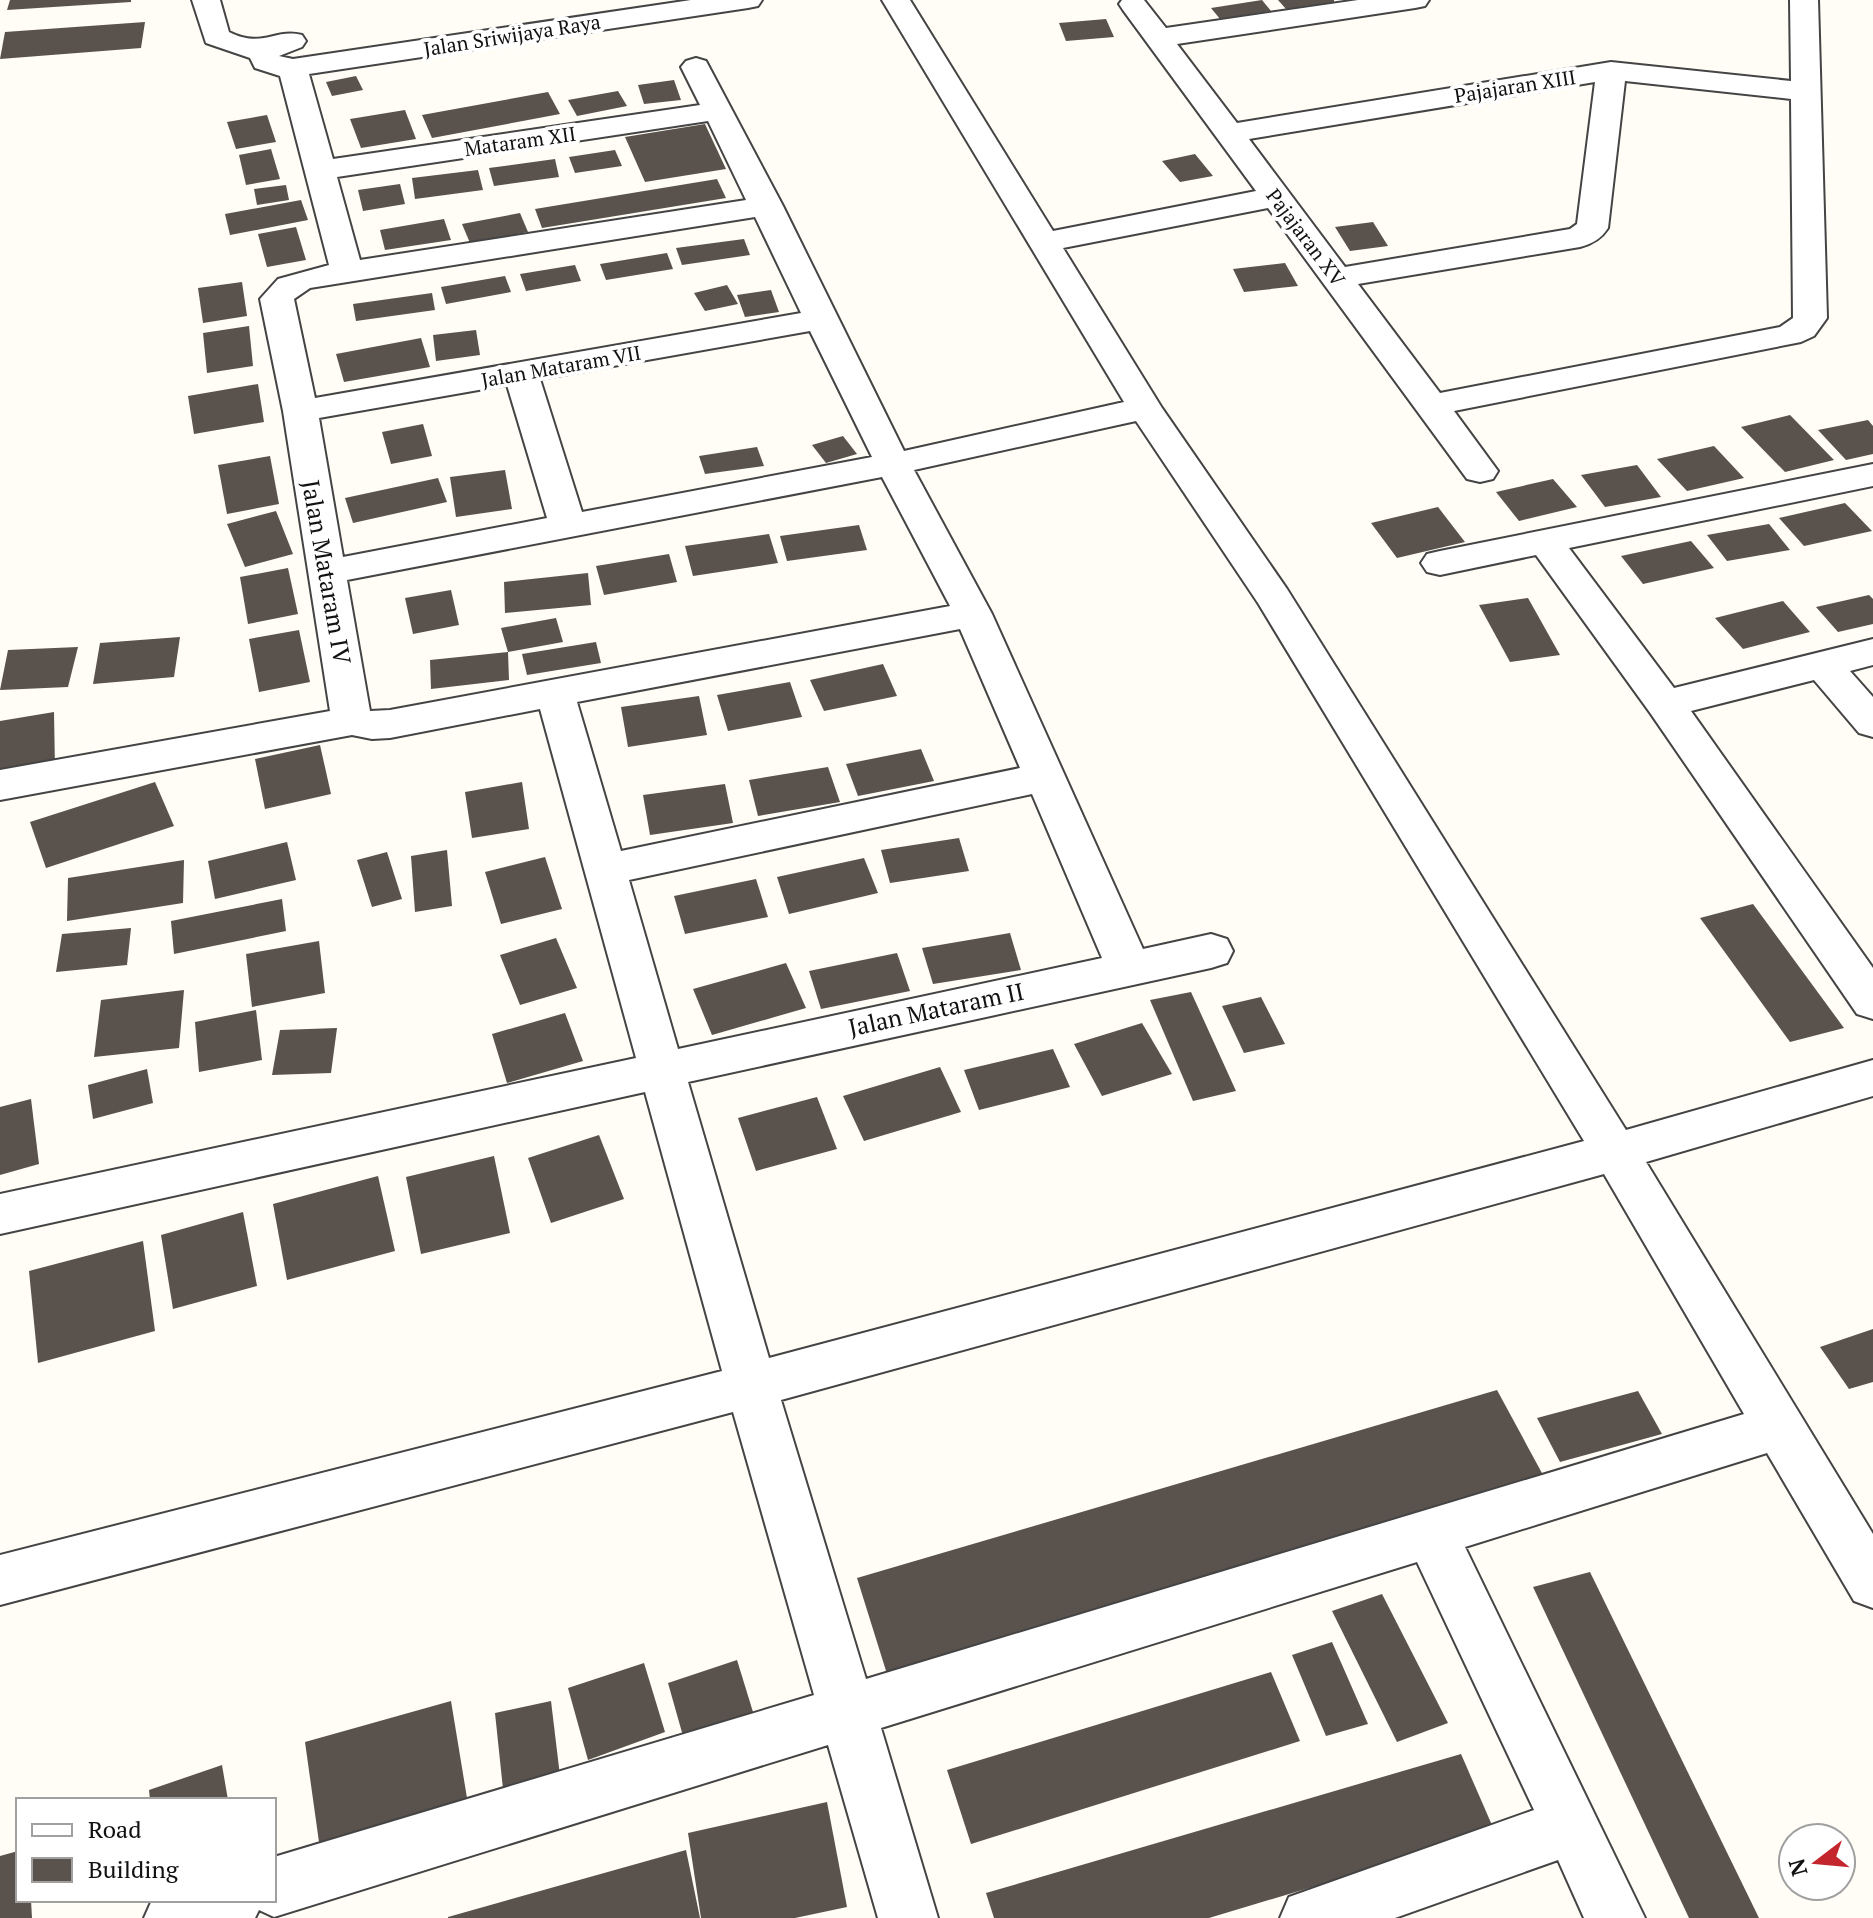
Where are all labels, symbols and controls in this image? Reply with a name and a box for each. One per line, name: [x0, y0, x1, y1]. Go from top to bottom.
street label: Jalan Sriwijaya Raya: [422, 8, 602, 62]
street label: Pajajaran XIII: [1452, 63, 1578, 109]
street label: Mataram XII: [462, 120, 578, 162]
street label: Pajajaran XV: [1261, 183, 1352, 291]
street label: Jalan Mataram VII: [479, 339, 643, 393]
street label: Jalan Mataram IV: [295, 477, 359, 667]
street label: Jalan Mataram II: [845, 975, 1027, 1043]
legend: [16, 1798, 276, 1902]
text: Road: [88, 1813, 142, 1845]
north arrow: [1777, 1822, 1857, 1902]
text: Building: [88, 1853, 179, 1885]
text: N: [1781, 1855, 1814, 1880]

